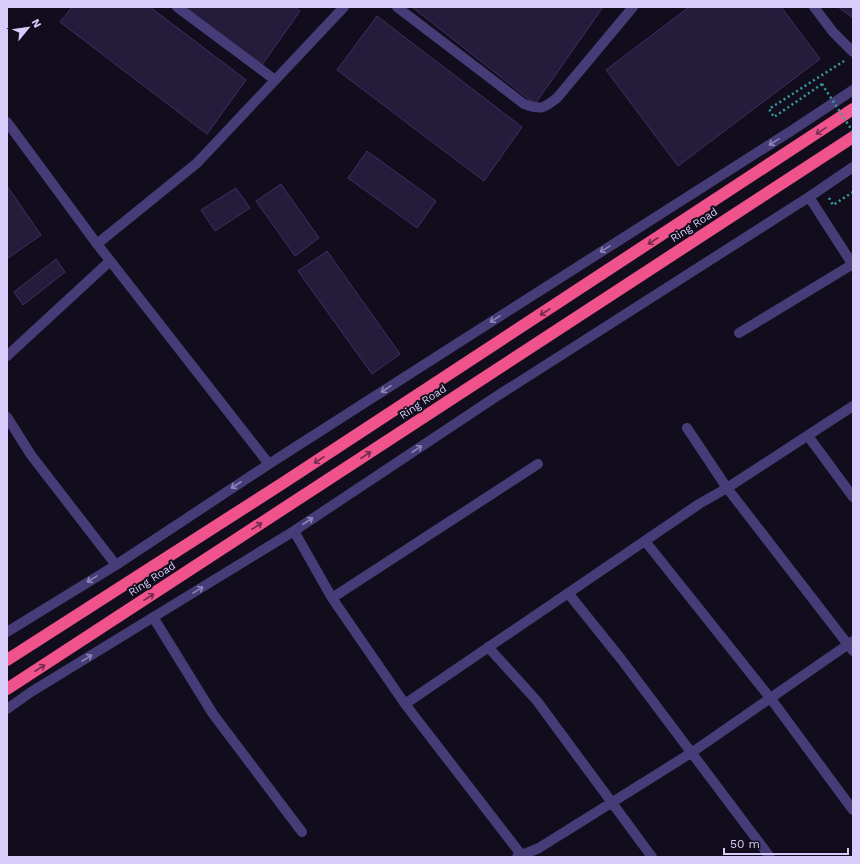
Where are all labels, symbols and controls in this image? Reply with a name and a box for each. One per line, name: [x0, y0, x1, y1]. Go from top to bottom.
north arrow: [8, 8, 48, 48]
text: N: [29, 17, 44, 30]
one-way arrow: [815, 127, 826, 135]
one-way arrow: [768, 139, 780, 147]
street label: Ring Road: [668, 205, 720, 245]
one-way arrow: [648, 237, 659, 245]
one-way arrow: [599, 246, 611, 254]
one-way arrow: [539, 308, 550, 316]
one-way arrow: [490, 315, 501, 323]
street label: Ring Road: [397, 382, 449, 422]
one-way arrow: [380, 385, 391, 393]
one-way arrow: [411, 445, 422, 454]
one-way arrow: [360, 451, 371, 459]
one-way arrow: [313, 455, 324, 464]
one-way arrow: [231, 481, 242, 489]
one-way arrow: [302, 517, 313, 525]
one-way arrow: [252, 522, 263, 530]
street label: Ring Road: [126, 559, 178, 599]
one-way arrow: [86, 576, 98, 584]
one-way arrow: [192, 585, 204, 593]
one-way arrow: [143, 593, 154, 601]
one-way arrow: [81, 653, 93, 661]
one-way arrow: [34, 664, 45, 672]
scale bar: [724, 830, 848, 856]
text: 50 m: [730, 837, 760, 851]

